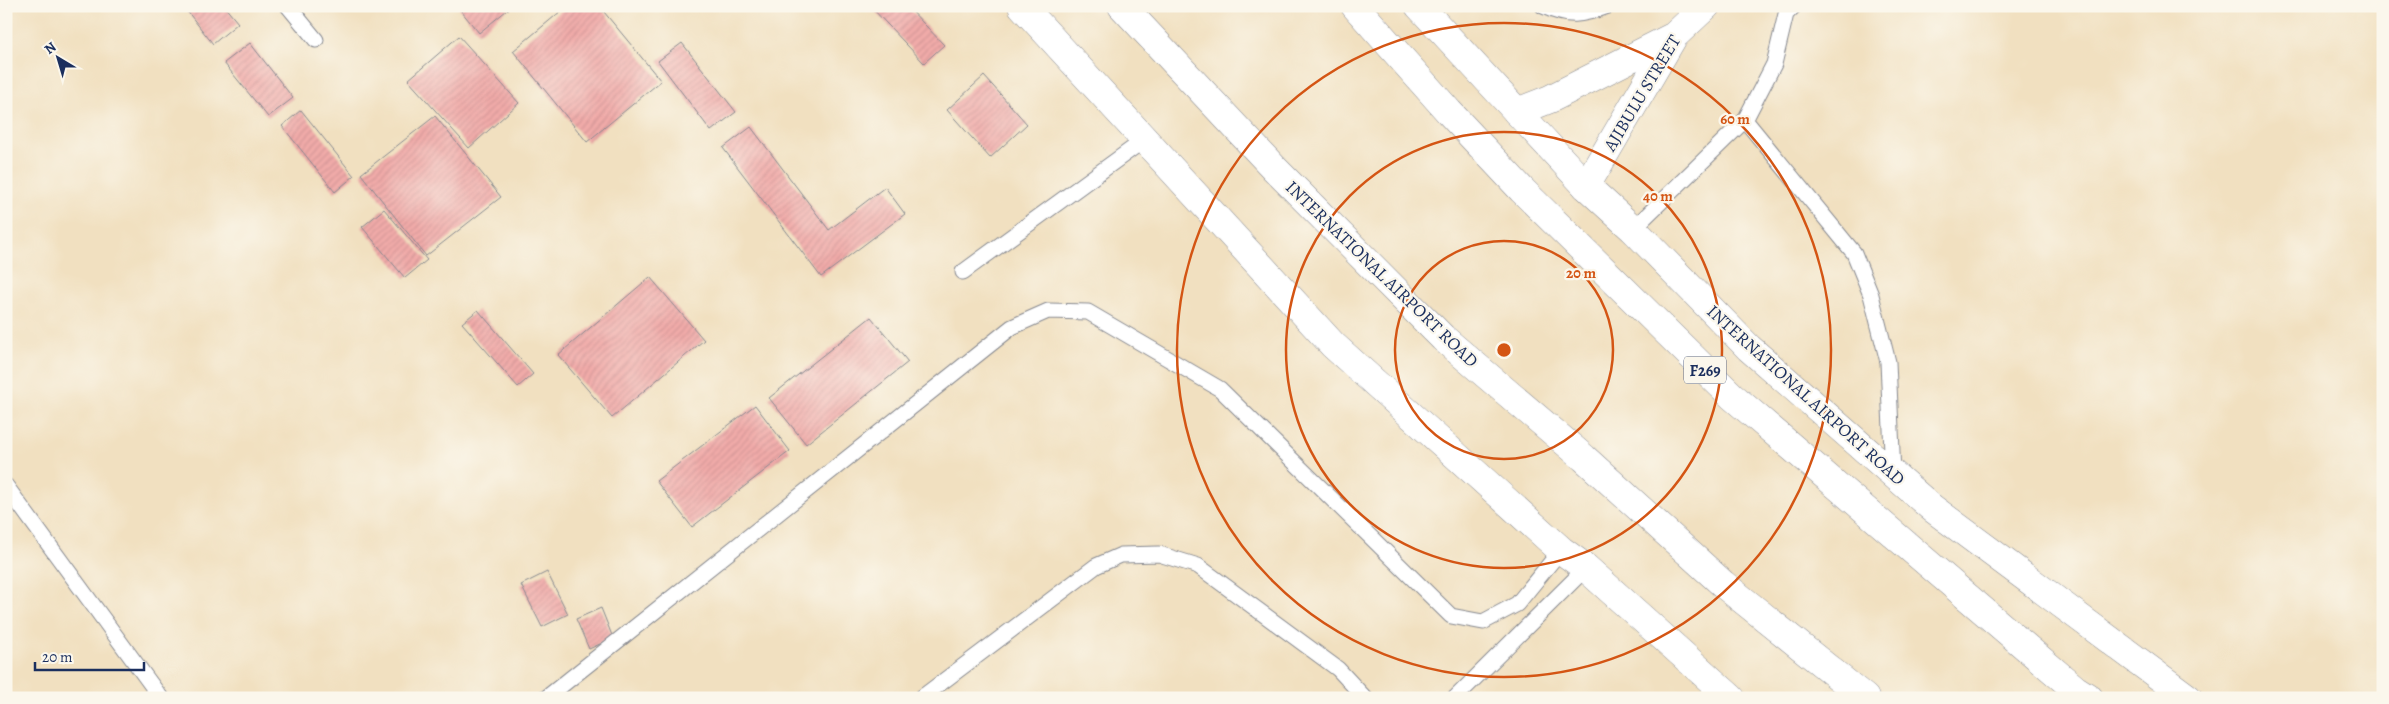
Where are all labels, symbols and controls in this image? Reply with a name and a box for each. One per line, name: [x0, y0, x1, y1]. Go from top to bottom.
street label: AJIBULU STREET: [1597, 30, 1686, 157]
north arrow: [32, 32, 82, 82]
text: N: [40, 38, 60, 59]
text: 60 m: [1720, 109, 1750, 129]
street label: INTERNATIONAL AIRPORT ROAD: [1280, 175, 1484, 373]
text: 40 m: [1643, 186, 1673, 206]
text: 20 m: [1566, 263, 1596, 283]
street label: INTERNATIONAL AIRPORT ROAD: [1702, 299, 1910, 491]
centre of rings: [1495, 341, 1513, 359]
road number: F269: [1684, 356, 1726, 384]
scale bar: [35, 639, 144, 671]
text: 20 m: [42, 647, 73, 667]

